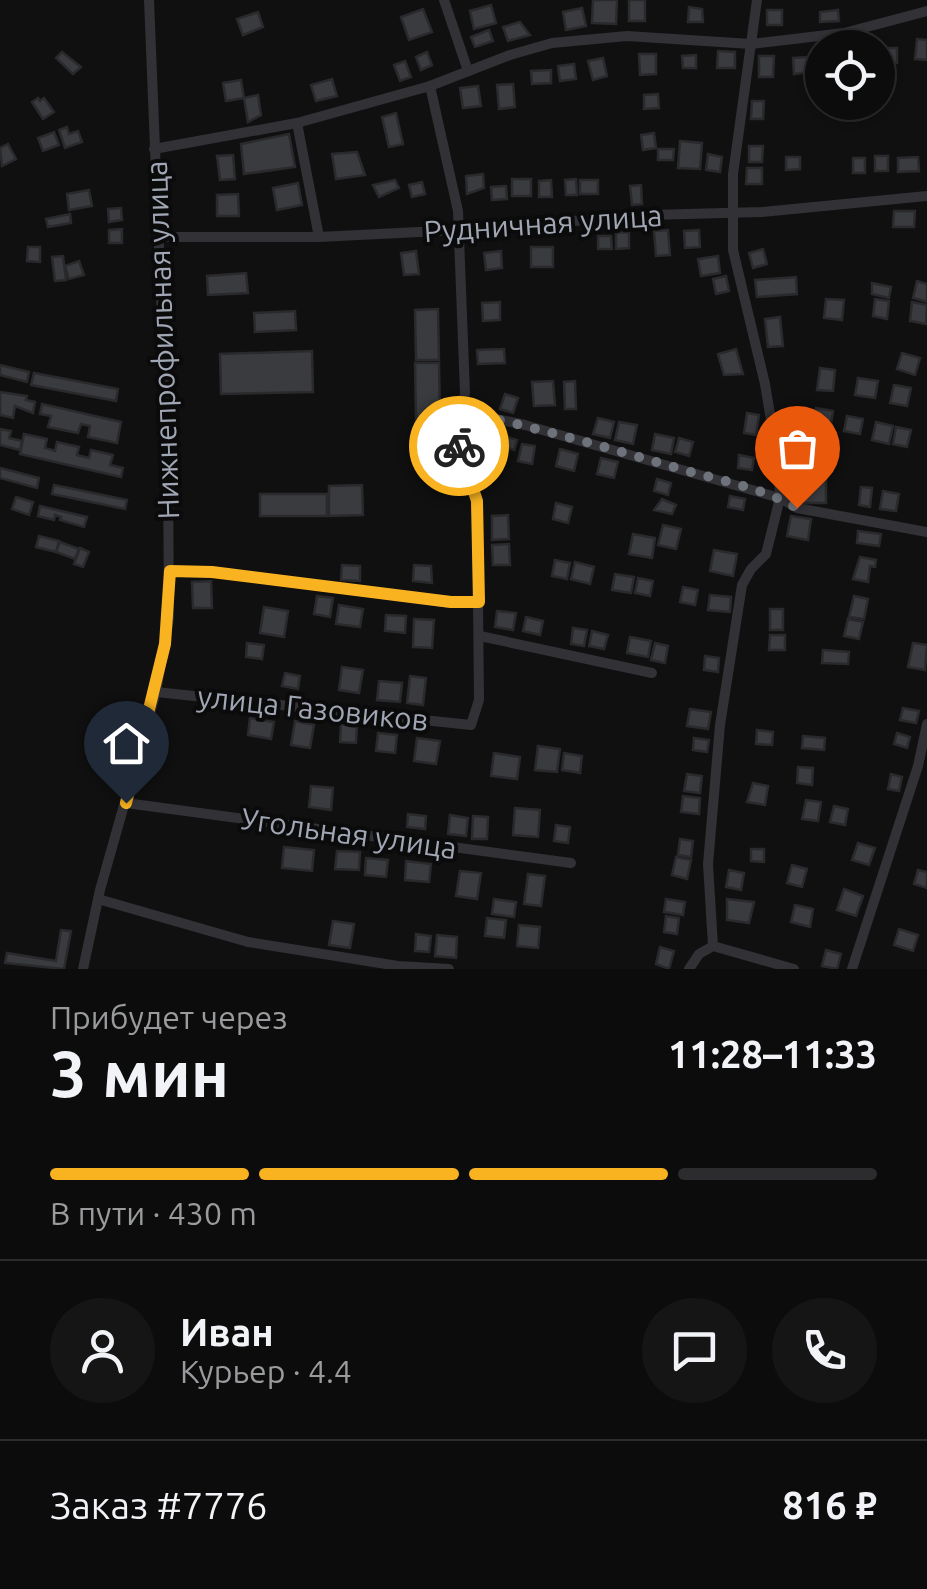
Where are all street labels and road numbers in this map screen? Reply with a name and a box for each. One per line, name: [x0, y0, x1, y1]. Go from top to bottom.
street label: Нижнепрофильная улица: [139, 160, 185, 520]
street label: Рудничная улица: [423, 198, 663, 248]
street label: улица Газовиков: [196, 679, 430, 737]
street label: Угольная улица: [239, 801, 459, 865]

